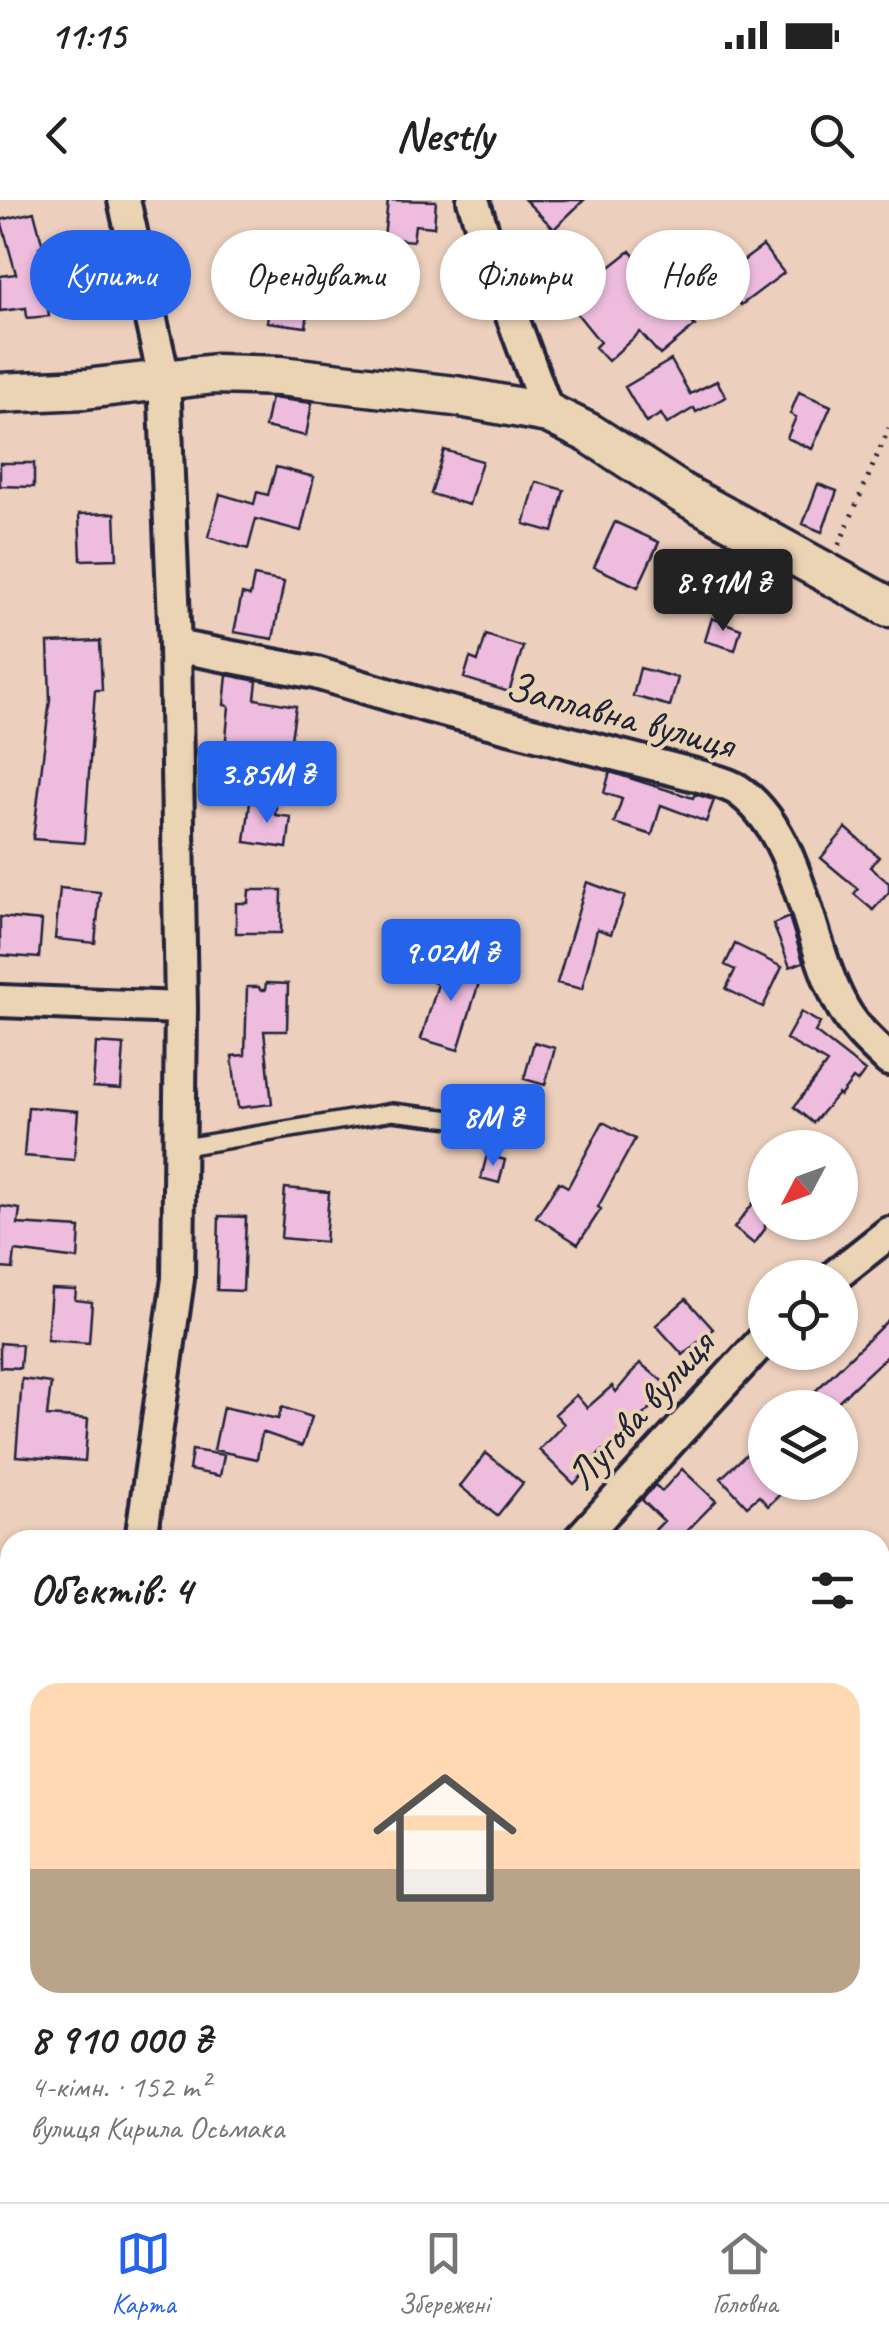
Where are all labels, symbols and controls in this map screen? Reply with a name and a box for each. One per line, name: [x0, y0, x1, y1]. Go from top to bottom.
text: 11:15: [50, 12, 125, 59]
text: Nestly: [396, 107, 493, 164]
icon: back: [30, 108, 85, 163]
icon: search: [804, 108, 859, 163]
chip: Купити: [30, 230, 191, 320]
chip: Орендувати: [211, 230, 420, 320]
chip: Фільтри: [440, 230, 606, 320]
chip: Нове: [626, 230, 750, 320]
pin: 8.91M ₴: [631, 549, 815, 634]
text: 8.91M ₴: [676, 561, 770, 602]
street label: Заплавна вулиця: [500, 659, 743, 772]
pin: 3.85M ₴: [175, 741, 359, 826]
text: 3.85M ₴: [220, 753, 314, 794]
pin: 9.02M ₴: [359, 919, 543, 1004]
text: 9.02M ₴: [404, 931, 498, 972]
pin: 8M ₴: [434, 1084, 552, 1169]
text: 8M ₴: [463, 1096, 523, 1137]
north arrow: [748, 1130, 858, 1240]
map controls: [748, 1130, 858, 1500]
button: locate: [748, 1260, 858, 1370]
street label: Лугова вулиця: [555, 1317, 727, 1501]
button: layers: [748, 1390, 858, 1500]
icon: filters: [805, 1563, 860, 1618]
text: Об’єктів: 4: [30, 1564, 192, 1617]
icon: home: [355, 1748, 535, 1928]
text: 8 910 000 ₴: [30, 2013, 212, 2066]
text: 4-кімн. · 152 m²: [30, 2066, 209, 2107]
text: вулиця Кирила Осьмака: [30, 2107, 284, 2148]
tab: Карта: [111, 2226, 175, 2321]
tab: Збережені: [398, 2226, 489, 2321]
tab: Головна: [712, 2226, 778, 2321]

